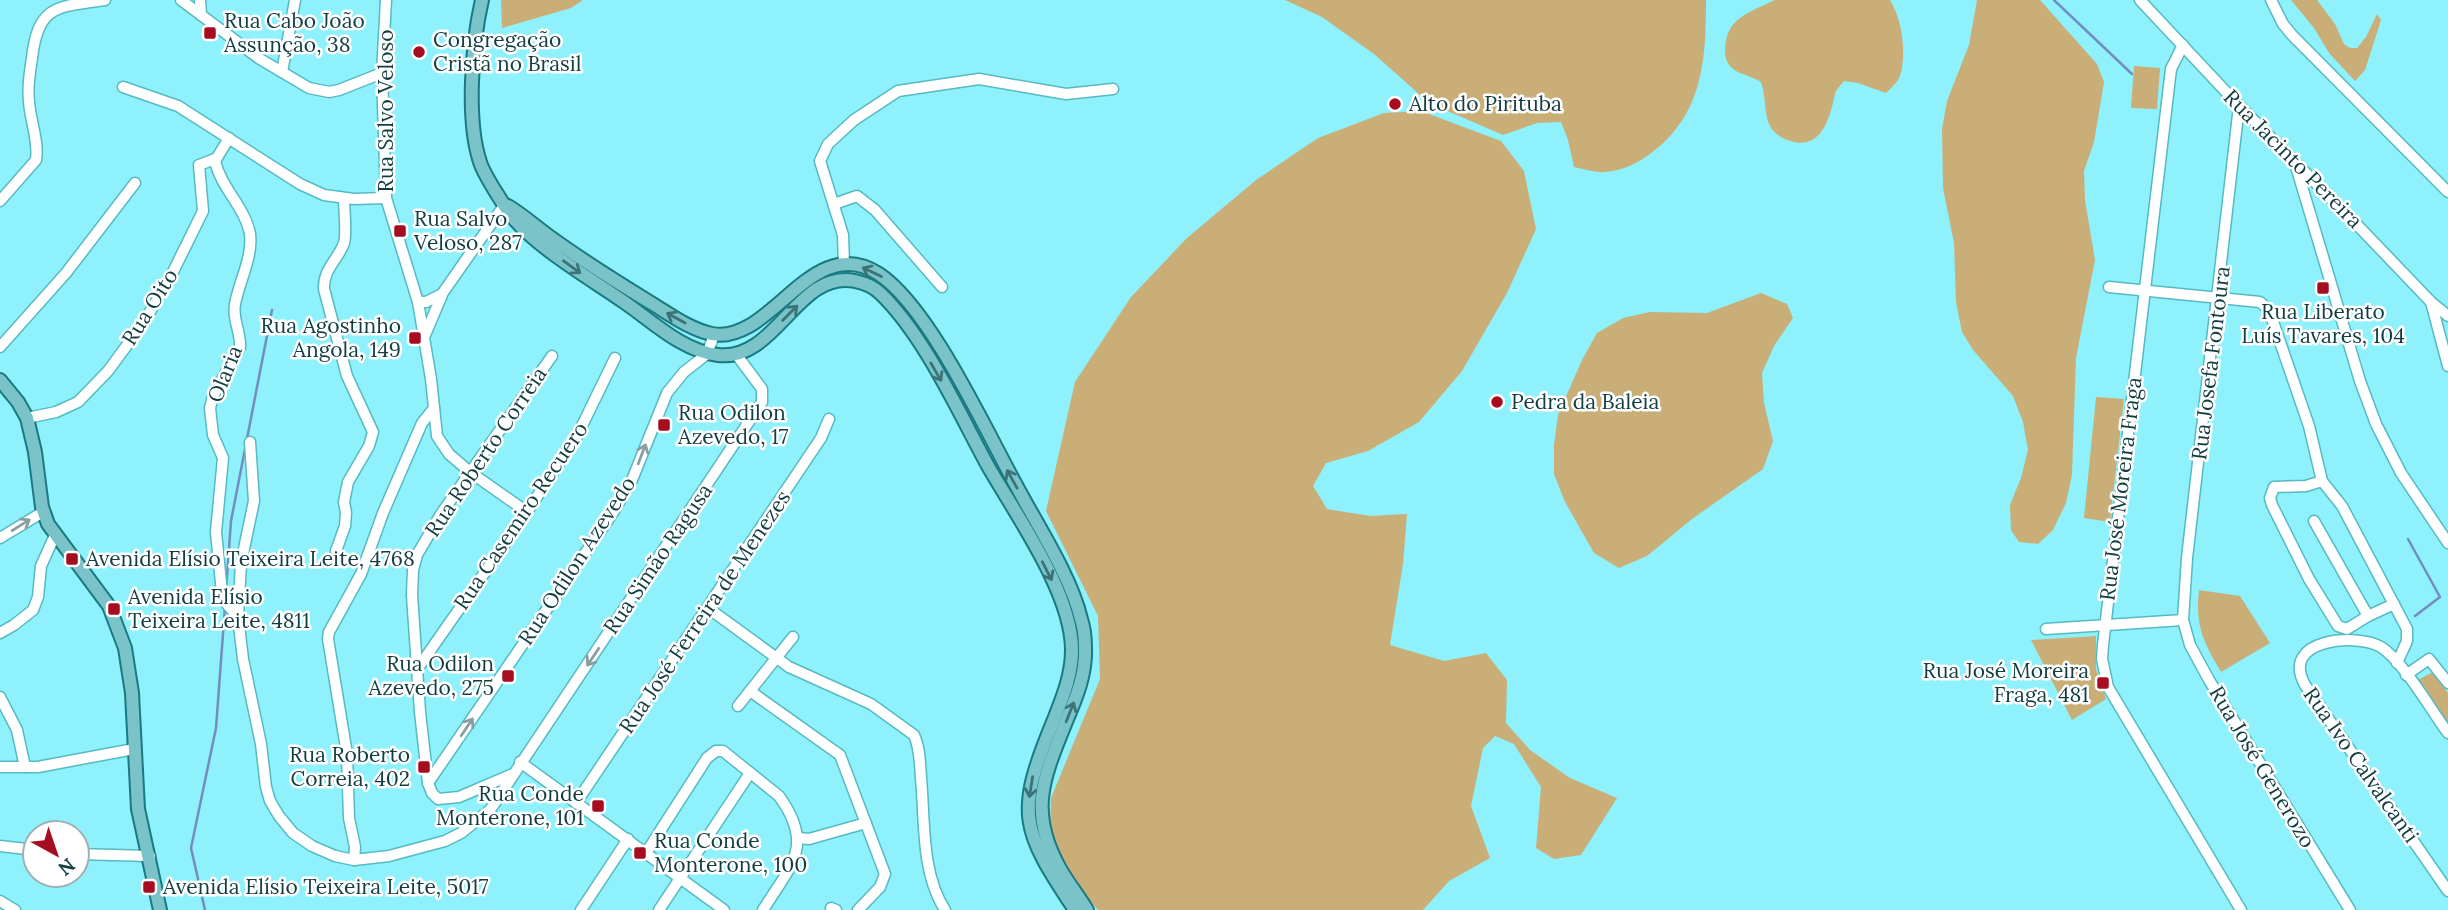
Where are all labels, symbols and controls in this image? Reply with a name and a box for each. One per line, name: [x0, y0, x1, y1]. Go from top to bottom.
place label: Rua Cabo João Assunção, 38: [223, 7, 365, 58]
marker: Rua Cabo João Assunção, 38: [202, 25, 218, 41]
place label: Congregação Cristã no Brasil: [433, 26, 581, 77]
street label: Rua Salvo Veloso: [372, 29, 399, 193]
marker: Congregação Cristã no Brasil: [411, 44, 427, 60]
street label: Rua Jacinto Pereira: [2218, 83, 2369, 234]
place label: Alto do Pirituba: [1408, 90, 1562, 117]
marker: Alto do Pirituba: [1387, 96, 1403, 112]
place label: Rua Salvo Veloso, 287: [413, 205, 522, 256]
marker: Rua Salvo Veloso, 287: [392, 223, 408, 239]
one-way arrow: [562, 259, 581, 274]
street label: Rua Oito: [115, 263, 184, 350]
street label: Rua Josefa Fontoura: [2185, 264, 2236, 462]
one-way arrow: [862, 265, 883, 278]
marker: Rua Liberato Luís Tavares, 104: [2315, 280, 2331, 296]
place label: Rua Liberato Luís Tavares, 104: [2241, 298, 2405, 349]
one-way arrow: [781, 305, 798, 322]
one-way arrow: [667, 311, 687, 325]
place label: Rua Agostinho Angola, 149: [261, 312, 401, 363]
marker: Rua Agostinho Angola, 149: [407, 330, 423, 346]
street label: Olaria: [201, 341, 248, 406]
street label: Rua Roberto Correia: [419, 361, 553, 542]
one-way arrow: [929, 362, 943, 382]
street label: Rua José Moreira Fraga: [2093, 375, 2148, 602]
place label: Pedra da Baleia: [1511, 388, 1659, 415]
marker: Pedra da Baleia: [1489, 394, 1505, 410]
place label: Rua Odilon Azevedo, 17: [677, 399, 789, 450]
street label: Rua Casemiro Recuero: [448, 417, 594, 615]
marker: Rua Odilon Azevedo, 17: [656, 417, 672, 433]
one-way arrow: [637, 443, 650, 465]
one-way arrow: [1005, 469, 1019, 489]
street label: Rua Odilon Azevedo: [512, 471, 641, 650]
street label: Rua Simão Ragusa: [597, 478, 718, 639]
street label: Rua José Ferreira de Menezes: [613, 485, 796, 739]
one-way arrow: [11, 517, 31, 531]
place label: Avenida Elísio Teixeira Leite, 4768: [85, 545, 415, 572]
marker: Avenida Elísio Teixeira Leite, 4768: [64, 551, 80, 567]
one-way arrow: [1041, 560, 1054, 581]
place label: Avenida Elísio Teixeira Leite, 4811: [127, 583, 310, 634]
marker: Avenida Elísio Teixeira Leite, 4811: [106, 601, 122, 617]
one-way arrow: [586, 647, 600, 666]
place label: Rua Odilon Azevedo, 275: [368, 650, 494, 701]
place label: Rua José Moreira Fraga, 481: [1923, 657, 2089, 708]
marker: Rua Odilon Azevedo, 275: [500, 668, 516, 684]
marker: Rua José Moreira Fraga, 481: [2095, 675, 2111, 691]
street label: Rua José Generozo: [2203, 681, 2321, 853]
street label: Rua Ivo Calvalcanti: [2298, 682, 2425, 848]
one-way arrow: [1065, 701, 1078, 723]
one-way arrow: [460, 718, 474, 737]
place label: Rua Roberto Correia, 402: [289, 741, 410, 792]
marker: Rua Roberto Correia, 402: [416, 759, 432, 775]
one-way arrow: [1024, 775, 1037, 798]
place label: Rua Conde Monterone, 101: [436, 780, 584, 831]
marker: Rua Conde Monterone, 101: [590, 798, 606, 814]
north arrow: [21, 819, 91, 889]
place label: Rua Conde Monterone, 100: [654, 827, 807, 878]
marker: Rua Conde Monterone, 100: [632, 845, 648, 861]
text: N: [53, 853, 80, 881]
place label: Avenida Elísio Teixeira Leite, 5017: [162, 873, 489, 900]
marker: Avenida Elísio Teixeira Leite, 5017: [141, 879, 157, 895]

